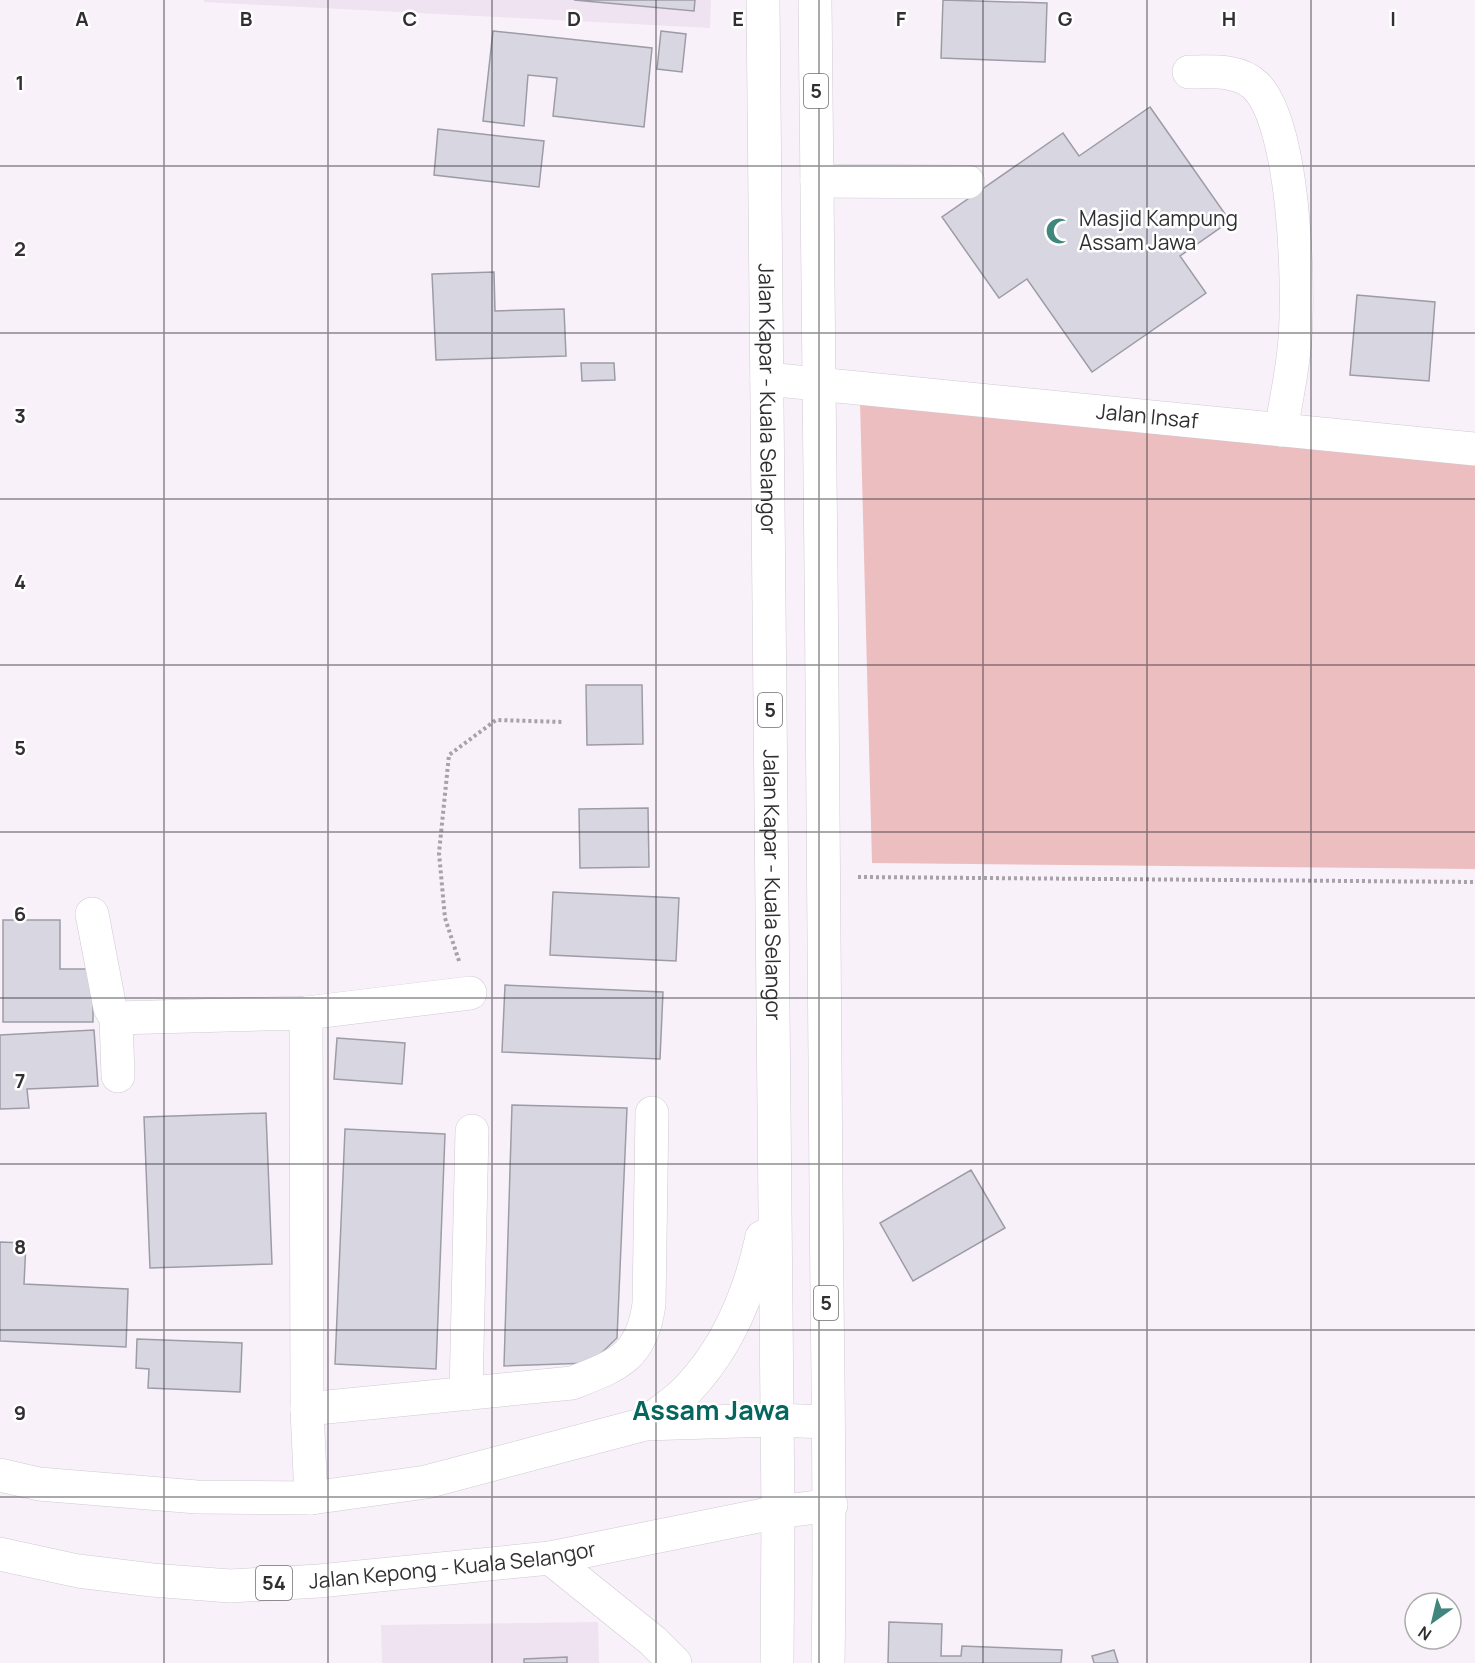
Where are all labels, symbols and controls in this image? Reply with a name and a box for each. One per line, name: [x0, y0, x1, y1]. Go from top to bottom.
text: A: [75, 5, 89, 32]
text: B: [240, 5, 253, 32]
text: C: [403, 5, 417, 32]
text: D: [567, 5, 581, 32]
text: E: [732, 5, 744, 32]
text: F: [896, 5, 907, 32]
text: G: [1058, 5, 1073, 32]
text: H: [1222, 5, 1236, 32]
text: I: [1390, 5, 1396, 32]
text: 1: [16, 69, 24, 96]
road number: 5: [804, 74, 828, 108]
place label: Masjid Kampung Assam Jawa: [1079, 204, 1238, 256]
mosque icon: Masjid Kampung Assam Jawa: [1044, 216, 1074, 246]
text: 2: [14, 235, 26, 262]
street label: Jalan Kapar - Kuala Selangor: [753, 263, 783, 535]
street label: Jalan Insaf: [1095, 397, 1200, 435]
text: 3: [14, 402, 26, 429]
text: 4: [14, 568, 26, 595]
road number: 5: [758, 693, 782, 727]
text: 5: [14, 734, 26, 761]
street label: Jalan Kapar - Kuala Selangor: [757, 749, 788, 1021]
text: 6: [14, 900, 26, 927]
text: 7: [15, 1067, 25, 1094]
text: 8: [14, 1233, 26, 1260]
road number: 5: [814, 1286, 838, 1320]
district label: Assam Jawa: [632, 1391, 790, 1428]
text: 9: [14, 1399, 26, 1426]
street label: Jalan Kepong - Kuala Selangor: [308, 1534, 599, 1595]
road number: 54: [256, 1566, 292, 1600]
north arrow: [1403, 1591, 1463, 1651]
text: N: [1414, 1621, 1436, 1646]

